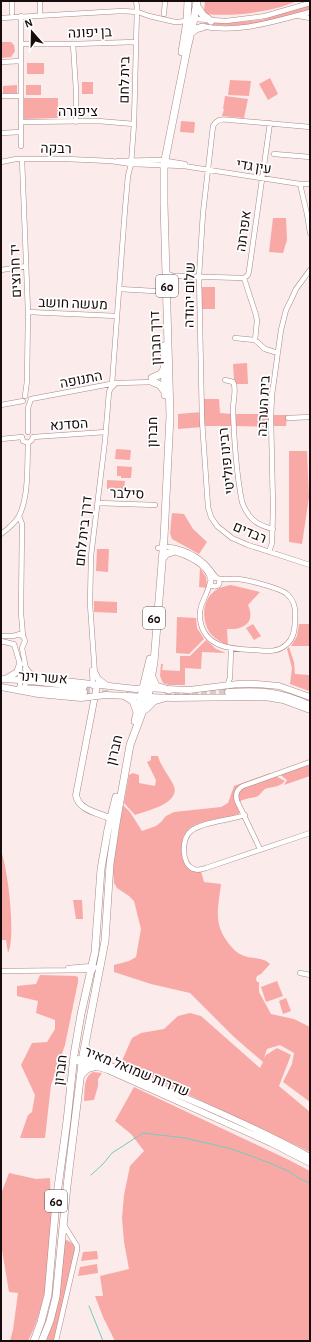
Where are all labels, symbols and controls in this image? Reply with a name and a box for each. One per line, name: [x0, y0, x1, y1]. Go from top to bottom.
north arrow: [12, 12, 52, 52]
text: N: [23, 17, 34, 30]
street label: בן יפונה: [68, 25, 113, 41]
street label: בית לחם: [118, 56, 132, 104]
street label: ציפורה: [58, 105, 98, 119]
street label: רבקה: [40, 142, 72, 156]
street label: עין גדי: [235, 157, 273, 177]
street label: אפרתה: [234, 210, 254, 253]
street label: יד חרוצים: [8, 244, 24, 298]
street label: שלום יהודה: [182, 262, 198, 328]
road number: 60: [156, 275, 178, 297]
street label: מעשה חושב: [38, 296, 108, 312]
street label: דרך חברון: [148, 311, 164, 365]
street label: התנופה: [59, 369, 104, 391]
street label: בית הערבה: [255, 374, 273, 437]
street label: חברון: [146, 416, 160, 448]
street label: הסדנא: [49, 417, 89, 433]
street label: רבינו פוליטי: [217, 427, 237, 495]
street label: סילבר: [109, 486, 144, 502]
street label: דרך בית לחם: [73, 495, 95, 567]
street label: רבדים: [231, 520, 268, 546]
road number: 60: [143, 607, 165, 629]
street label: אשר וינר: [18, 669, 68, 687]
street label: חברון: [104, 734, 126, 767]
street label: שדרות שמואל מאיר: [82, 1044, 191, 1099]
street label: חברון: [52, 1054, 70, 1086]
road number: 60: [45, 1190, 67, 1212]

